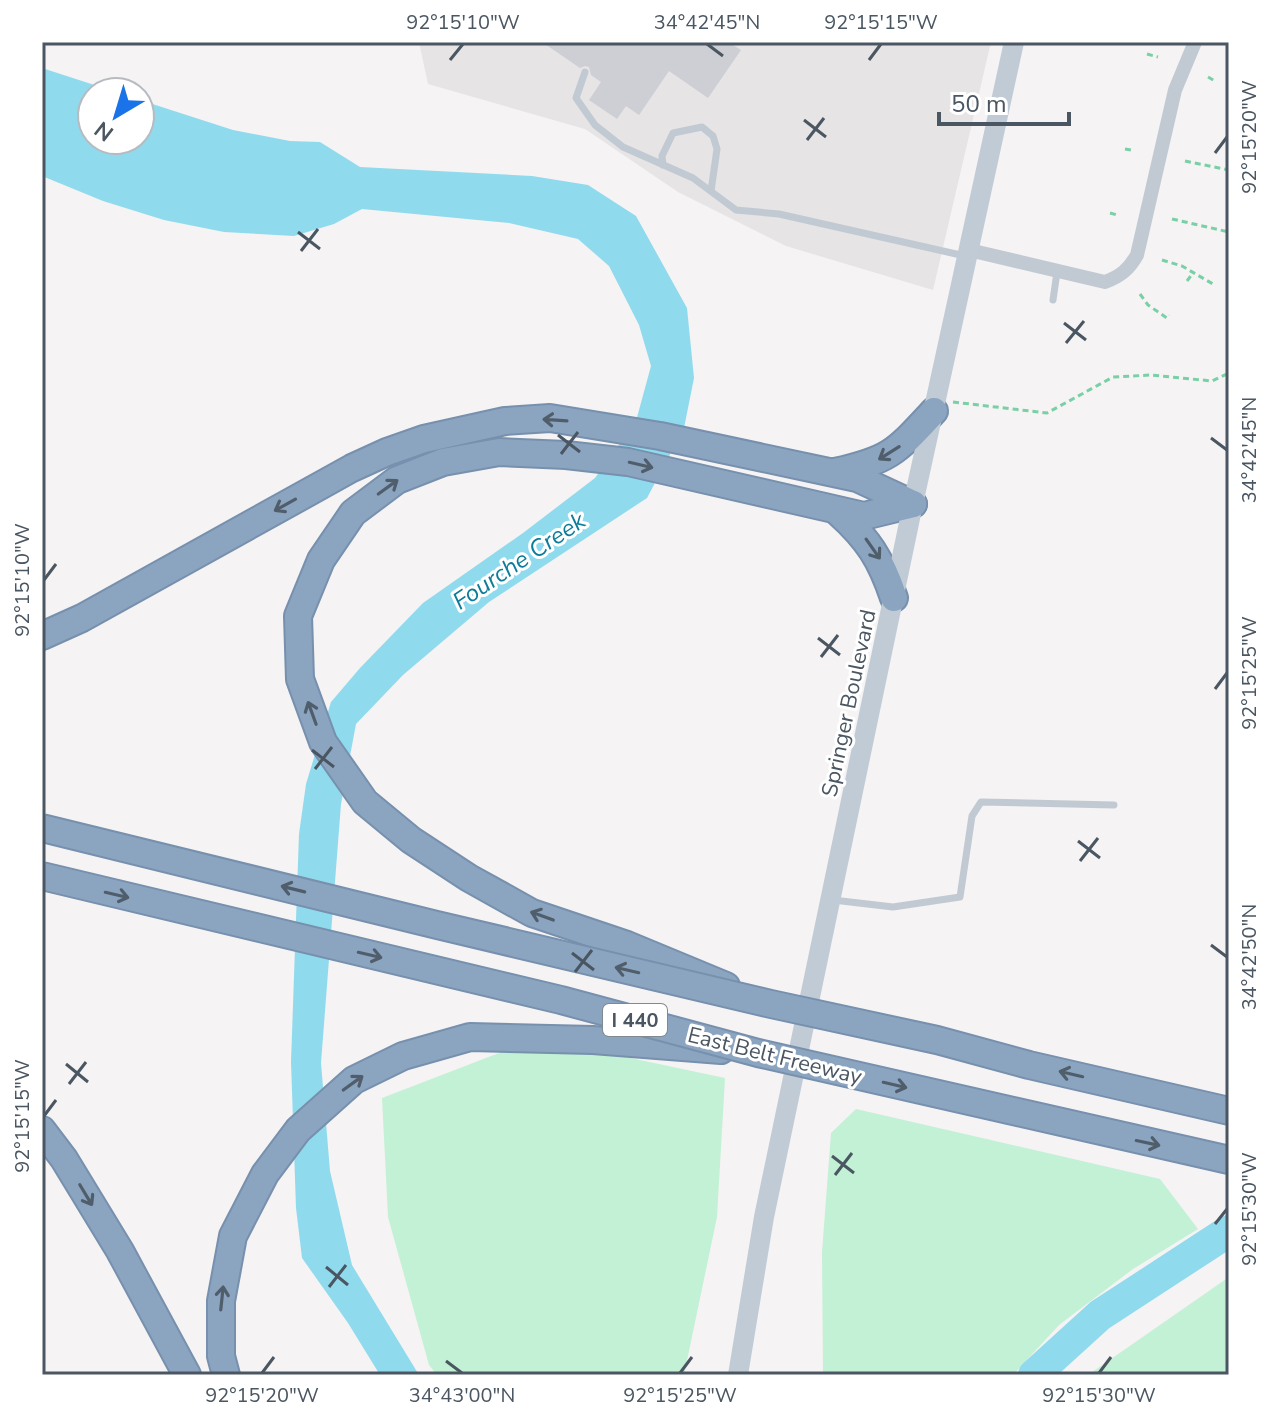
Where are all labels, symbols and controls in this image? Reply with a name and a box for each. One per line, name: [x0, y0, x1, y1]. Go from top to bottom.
text: 92°15'10"W: [406, 9, 520, 36]
text: 34°42'45"N: [654, 9, 760, 36]
text: 92°15'15"W: [824, 9, 938, 36]
north arrow: [76, 76, 156, 156]
scale bar: [939, 76, 1069, 126]
text: 92°15'20"W: [1236, 80, 1263, 194]
text: 50 m: [951, 88, 1007, 120]
text: N: [89, 114, 120, 148]
text: 34°42'45"N: [1236, 397, 1263, 503]
one-way arrow: [542, 412, 569, 427]
one-way arrow: [879, 445, 901, 462]
one-way arrow: [627, 458, 653, 473]
one-way arrow: [377, 479, 399, 495]
one-way arrow: [273, 498, 297, 513]
water label: Fourche Creek: [446, 504, 593, 617]
text: 92°15'10"W: [9, 523, 36, 637]
one-way arrow: [864, 537, 881, 559]
street label: Springer Boulevard: [814, 607, 883, 800]
text: 92°15'25"W: [1236, 616, 1263, 730]
one-way arrow: [304, 701, 318, 725]
one-way arrow: [281, 880, 306, 895]
one-way arrow: [104, 888, 130, 903]
text: 34°42'50"N: [1236, 904, 1263, 1010]
one-way arrow: [530, 908, 555, 922]
one-way arrow: [357, 948, 383, 963]
one-way arrow: [615, 962, 641, 977]
road number: I 440: [603, 1004, 667, 1036]
street label: East Belt Freeway: [685, 1020, 866, 1092]
text: 92°15'15"W: [9, 1059, 36, 1173]
one-way arrow: [1059, 1066, 1084, 1081]
one-way arrow: [342, 1075, 363, 1092]
one-way arrow: [881, 1078, 907, 1093]
one-way arrow: [1135, 1136, 1160, 1151]
text: 92°15'30"W: [1236, 1152, 1263, 1266]
one-way arrow: [78, 1183, 94, 1206]
one-way arrow: [215, 1285, 230, 1311]
text: 92°15'20"W: [205, 1382, 319, 1409]
text: 34°43'00"N: [409, 1382, 515, 1409]
text: 92°15'25"W: [623, 1382, 737, 1409]
text: 92°15'30"W: [1042, 1382, 1156, 1409]

